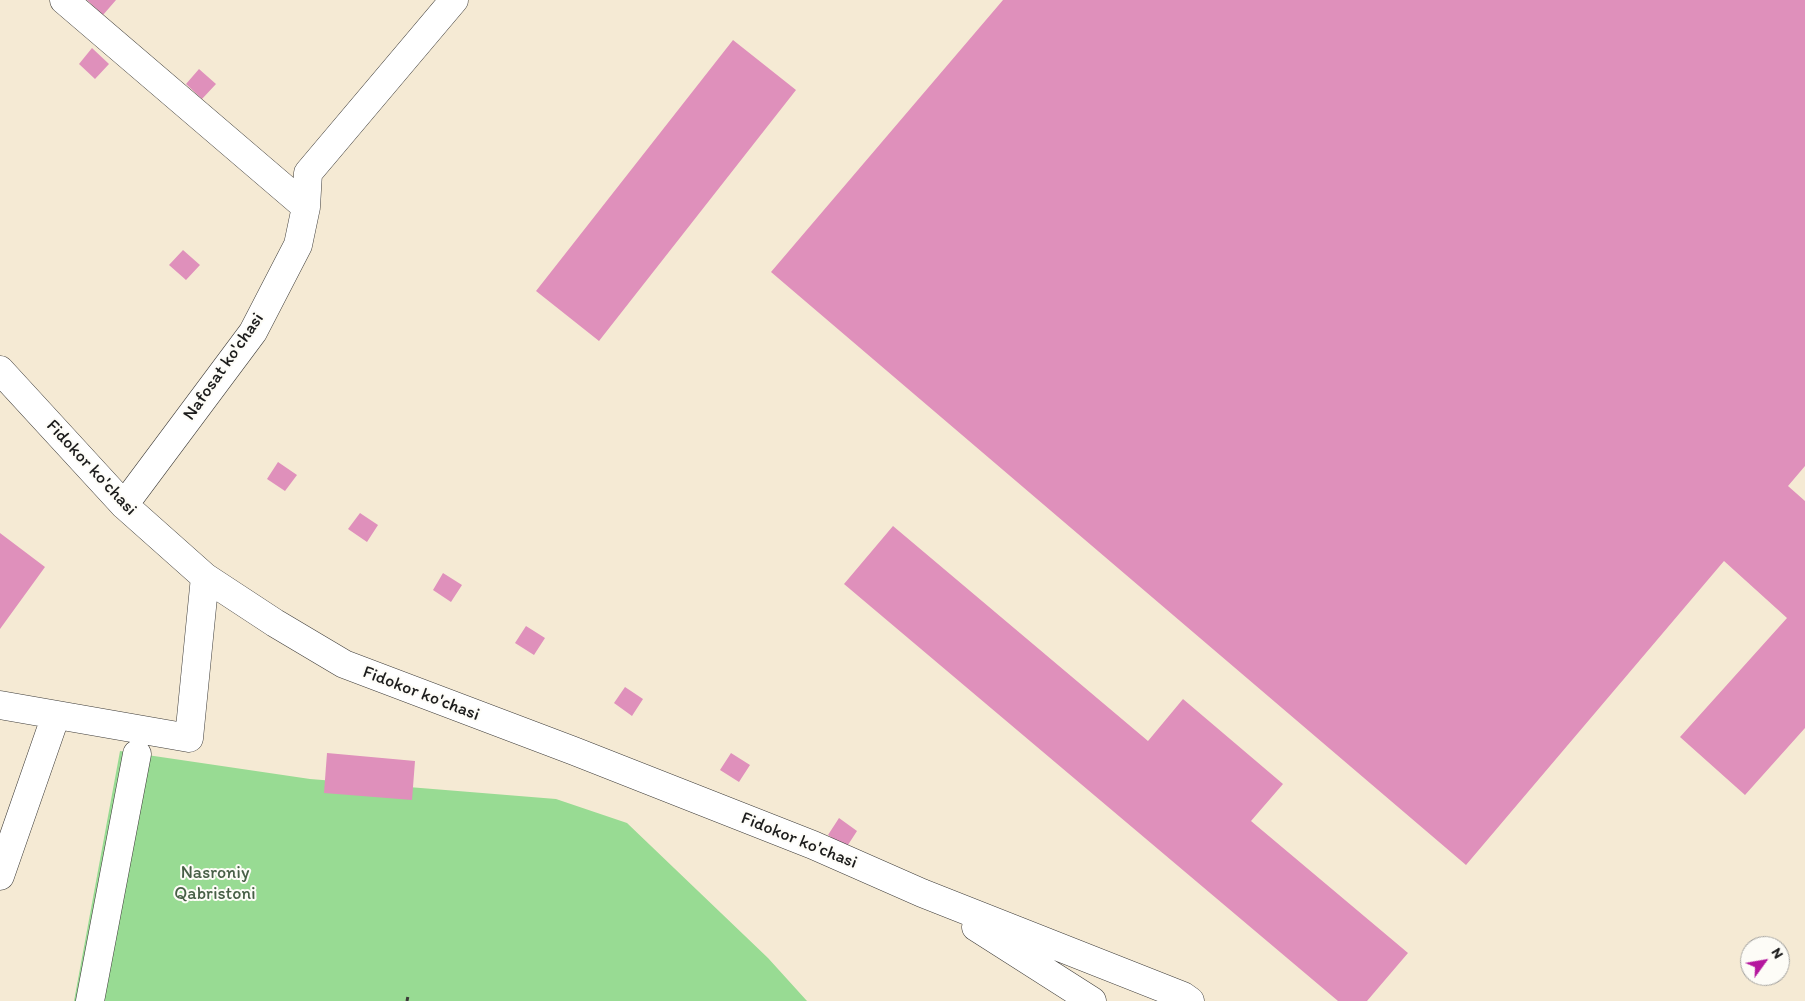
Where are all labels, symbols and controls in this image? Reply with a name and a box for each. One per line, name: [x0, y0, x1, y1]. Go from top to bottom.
street label: Nafosat ko'chasi: [179, 309, 269, 425]
street label: Fidokor ko'chasi: [41, 416, 141, 520]
street label: Fidokor ko'chasi: [360, 662, 482, 726]
street label: Fidokor ko'chasi: [738, 808, 860, 874]
park label: Nasroniy Qabristoni: [174, 862, 256, 904]
north arrow: [1740, 936, 1790, 986]
text: N: [1768, 945, 1787, 962]

